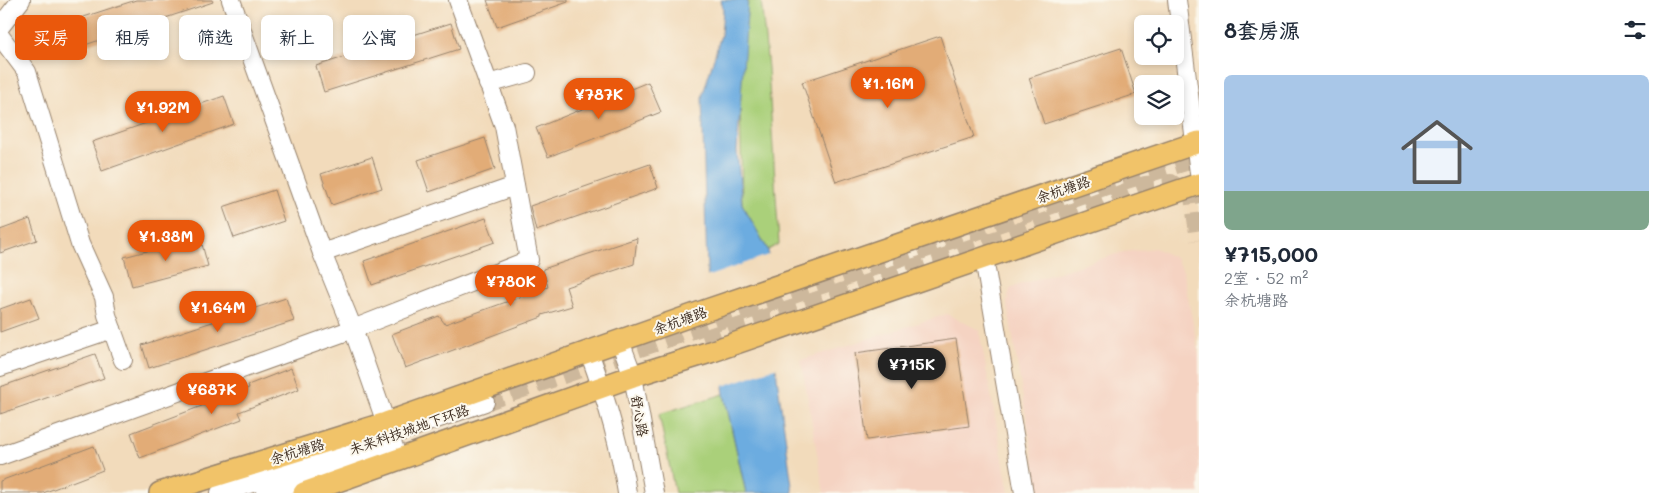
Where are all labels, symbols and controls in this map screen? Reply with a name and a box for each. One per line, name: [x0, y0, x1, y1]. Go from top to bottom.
chip: 买房: [15, 15, 87, 60]
chip: 租房: [97, 15, 169, 60]
chip: 筛选: [179, 15, 251, 60]
chip: 新上: [261, 15, 333, 60]
chip: 公寓: [343, 15, 415, 60]
map controls: [1134, 15, 1184, 125]
button: locate: [1134, 15, 1184, 65]
text: 8套房源: [1224, 16, 1300, 43]
icon: filters: [1621, 16, 1649, 44]
pin: ¥1.16M: [847, 66, 929, 109]
text: ¥1.16M: [862, 72, 914, 93]
button: layers: [1134, 75, 1184, 125]
pin: ¥787K: [564, 78, 634, 120]
text: ¥787K: [575, 83, 623, 104]
pin: ¥1.92M: [122, 90, 204, 133]
text: ¥1.92M: [136, 96, 190, 117]
icon: home: [1392, 107, 1482, 197]
street label: 余杭塘路: [1033, 171, 1093, 207]
pin: ¥1.38M: [125, 220, 207, 262]
text: ¥1.38M: [139, 225, 193, 246]
text: ¥715,000: [1224, 240, 1318, 267]
pin: ¥780K: [476, 264, 546, 307]
text: 2室 · 52 m²: [1224, 267, 1308, 288]
text: ¥780K: [486, 270, 536, 291]
text: 余杭塘路: [1224, 289, 1288, 310]
pin: ¥1.64M: [177, 290, 259, 333]
text: ¥1.64M: [190, 296, 246, 317]
street label: 余杭塘路: [650, 301, 710, 339]
pin: ¥715K: [877, 348, 947, 390]
text: ¥715K: [889, 353, 935, 374]
pin: ¥687K: [177, 372, 247, 415]
text: ¥687K: [187, 378, 237, 399]
street label: 舒心路: [627, 394, 653, 438]
street label: 未来科技城地下环路: [346, 400, 472, 458]
street label: 余杭塘路: [267, 434, 327, 468]

